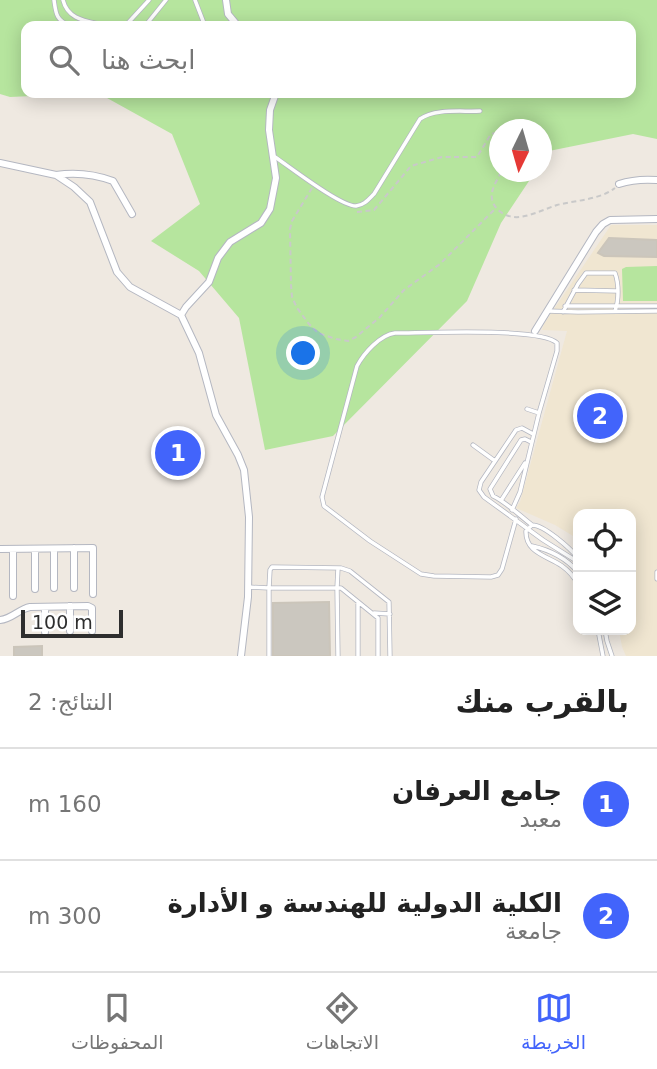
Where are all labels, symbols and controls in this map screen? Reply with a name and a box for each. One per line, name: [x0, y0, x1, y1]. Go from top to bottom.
search box: [21, 21, 636, 98]
icon: search: [45, 41, 83, 79]
text: ابحث هنا: [101, 45, 196, 75]
north arrow: [489, 119, 552, 182]
your location: [286, 336, 320, 370]
pin: 2: [577, 390, 623, 442]
pin: 1: [155, 427, 201, 479]
map controls: [573, 509, 636, 635]
button: locate: [573, 509, 636, 572]
button: layers: [573, 572, 636, 635]
scale bar: [21, 607, 122, 639]
text: 100 m: [32, 611, 93, 633]
text: بالقرب منك: [456, 684, 629, 719]
text: النتائج: 2: [28, 689, 113, 715]
text: جامع العرفان: [392, 776, 562, 806]
text: 160 m: [28, 791, 102, 817]
text: 1: [598, 791, 614, 817]
text: معبد: [520, 806, 562, 832]
text: الكلية الدولية للهندسة و الأدارة: [167, 888, 562, 918]
text: 300 m: [28, 903, 102, 929]
text: 2: [598, 903, 614, 929]
text: جامعة: [505, 918, 562, 944]
tab: المحفوظات: [71, 989, 164, 1053]
tab: الاتجاهات: [306, 989, 379, 1053]
tab: الخريطة: [521, 989, 586, 1053]

